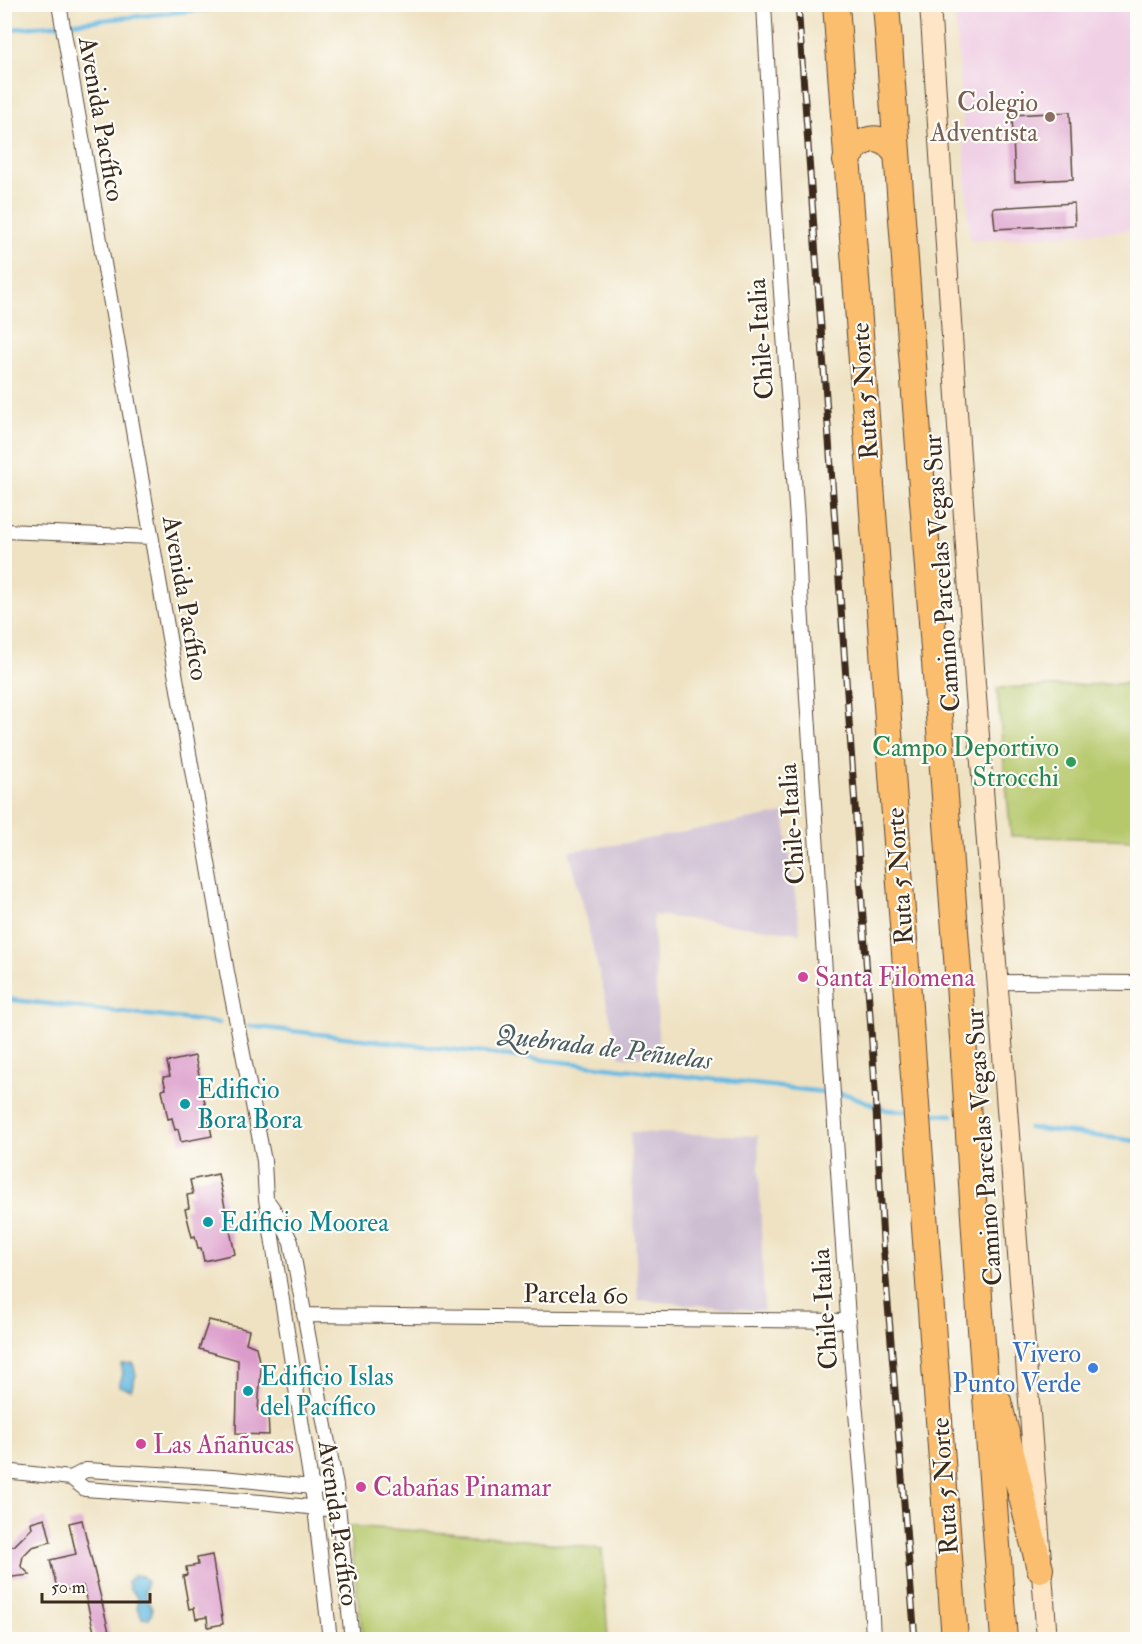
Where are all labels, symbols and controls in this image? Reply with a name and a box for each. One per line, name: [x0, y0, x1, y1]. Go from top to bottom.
street label: Avenida Pacífico: [71, 33, 131, 204]
place label: Colegio Adventista: [929, 87, 1038, 149]
marker: Colegio Adventista: [1043, 110, 1057, 124]
street label: Chile-Italia: [741, 277, 781, 401]
street label: Ruta 5 Norte: [844, 321, 886, 461]
street label: Camino Parcelas Vegas Sur: [916, 433, 968, 713]
street label: Avenida Pacífico: [155, 512, 215, 683]
place label: Campo Deportivo Strocchi: [872, 732, 1059, 794]
marker: Campo Deportivo Strocchi: [1064, 755, 1078, 769]
street label: Chile-Italia: [772, 762, 812, 886]
street label: Ruta 5 Norte: [879, 806, 921, 946]
place label: Santa Filomena: [815, 962, 975, 994]
marker: Santa Filomena: [796, 970, 810, 984]
street label: Camino Parcelas Vegas Sur: [958, 1007, 1010, 1287]
water label: Quebrada de Peñuelas: [494, 1018, 714, 1078]
place label: Edificio Bora Bora: [197, 1074, 303, 1136]
marker: Edificio Bora Bora: [178, 1097, 192, 1111]
place label: Edificio Moorea: [220, 1207, 389, 1239]
marker: Edificio Moorea: [201, 1215, 215, 1229]
street label: Chile-Italia: [805, 1247, 845, 1371]
street label: Parcela 60: [523, 1278, 629, 1312]
place label: Vivero Punto Verde: [952, 1338, 1081, 1400]
place label: Edificio Islas del Pacífico: [260, 1361, 394, 1423]
marker: Vivero Punto Verde: [1086, 1361, 1100, 1375]
marker: Edificio Islas del Pacífico: [241, 1384, 255, 1398]
street label: Ruta 5 Norte: [924, 1416, 966, 1556]
place label: Las Añañucas: [153, 1429, 294, 1461]
marker: Las Añañucas: [134, 1437, 148, 1451]
street label: Avenida Pacífico: [310, 1437, 365, 1608]
place label: Cabañas Pinamar: [373, 1472, 552, 1504]
marker: Cabañas Pinamar: [354, 1480, 368, 1494]
scale bar: [42, 1566, 150, 1604]
text: 50 m: [51, 1576, 86, 1599]

